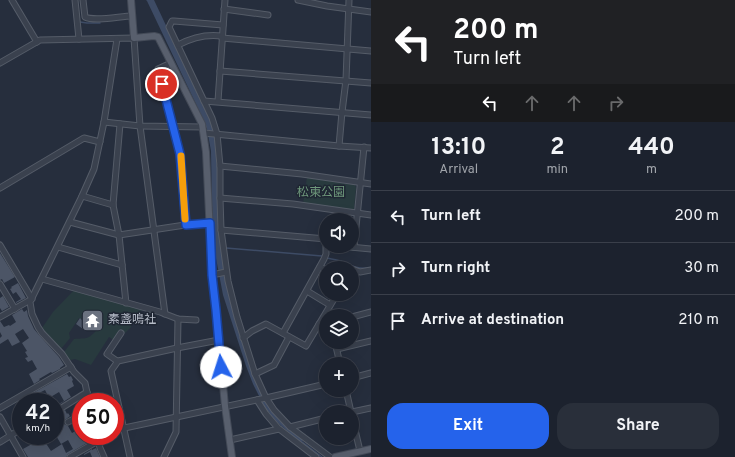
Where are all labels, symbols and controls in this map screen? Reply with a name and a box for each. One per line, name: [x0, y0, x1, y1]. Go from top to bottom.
text: 200 m: [453, 13, 539, 49]
icon: left: [387, 16, 439, 68]
text: Turn left: [453, 48, 521, 71]
pin: [145, 67, 179, 101]
icon: arrive: [151, 73, 173, 95]
icon: left: [479, 92, 501, 114]
icon: ahead: [521, 92, 543, 114]
icon: ahead: [563, 92, 585, 114]
icon: right: [605, 92, 627, 114]
text: 13:10: [431, 133, 486, 163]
text: 2: [550, 133, 565, 163]
text: 440: [628, 133, 675, 163]
text: Arrival: [439, 162, 478, 178]
text: min: [546, 162, 568, 178]
text: m: [646, 162, 657, 178]
park label: 松東公園: [297, 185, 345, 201]
icon: left: [387, 206, 409, 228]
text: Turn left: [421, 207, 481, 226]
text: 200 m: [674, 207, 719, 226]
map controls: [319, 213, 359, 445]
button: sound: [319, 213, 359, 253]
icon: right: [387, 258, 409, 280]
text: Turn right: [421, 259, 490, 278]
text: 30 m: [684, 259, 719, 278]
button: search: [319, 261, 359, 301]
temple icon: 素盞鳴社: [79, 307, 105, 333]
button: layers: [319, 309, 359, 349]
icon: arrive: [387, 310, 409, 332]
text: Arrive at destination: [421, 311, 564, 330]
text: 210 m: [678, 311, 719, 330]
place label: 素盞鳴社: [108, 312, 156, 328]
position arrow: [200, 346, 242, 388]
button: +: [319, 357, 359, 397]
speed limit sign: 50: [72, 393, 124, 445]
text: 42: [25, 401, 51, 427]
button: Exit: [387, 403, 549, 449]
button: Share: [557, 403, 719, 449]
button: −: [319, 405, 359, 445]
text: km/h: [26, 422, 50, 435]

